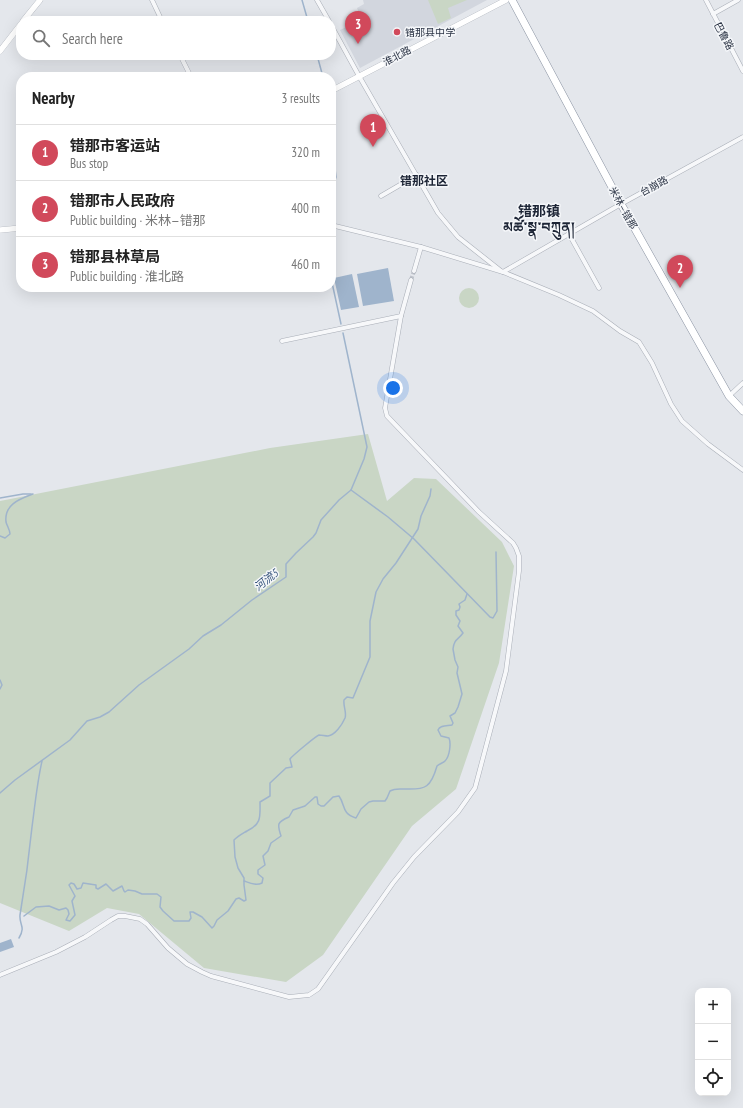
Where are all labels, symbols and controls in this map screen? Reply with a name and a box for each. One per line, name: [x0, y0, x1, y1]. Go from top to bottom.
pin: 3: [345, 11, 371, 44]
search box: [16, 16, 336, 60]
street label: 巴鲁路: [711, 20, 737, 52]
place label: 错那县中学: [405, 26, 455, 39]
icon: search: [30, 27, 52, 49]
marker: 错那县中学: [392, 27, 402, 37]
text: Search here: [62, 29, 123, 48]
street label: 淮北路: [381, 43, 413, 69]
text: Nearby: [32, 87, 75, 109]
text: 3 results: [281, 90, 320, 107]
pin: 1: [360, 114, 386, 147]
text: 错那市客运站: [70, 136, 160, 155]
text: 1: [42, 144, 48, 161]
text: 320 m: [291, 144, 320, 161]
text: Bus stop: [70, 155, 108, 172]
district label: 错那社区: [400, 173, 448, 188]
street label: 台崩路: [638, 173, 670, 199]
street label: 米林—错那: [606, 184, 640, 232]
text: 错那市人民政府: [70, 191, 175, 210]
text: 2: [42, 200, 48, 217]
text: 400 m: [291, 200, 320, 217]
district label: 错那镇 མཚོ་སྣ་བཀྲུན།: [503, 202, 575, 240]
text: Public building · 米林—错那: [70, 212, 206, 229]
text: 错那县林草局: [70, 247, 160, 266]
pin: 2: [667, 255, 693, 288]
text: 3: [42, 256, 48, 273]
text: 460 m: [291, 256, 320, 273]
text: Public building · 淮北路: [70, 268, 184, 285]
your location: [383, 378, 403, 398]
water label: 河流5: [251, 565, 282, 594]
map controls: [695, 988, 731, 1096]
button: +: [695, 988, 731, 1024]
button: −: [695, 1024, 731, 1060]
button: locate: [695, 1060, 731, 1096]

